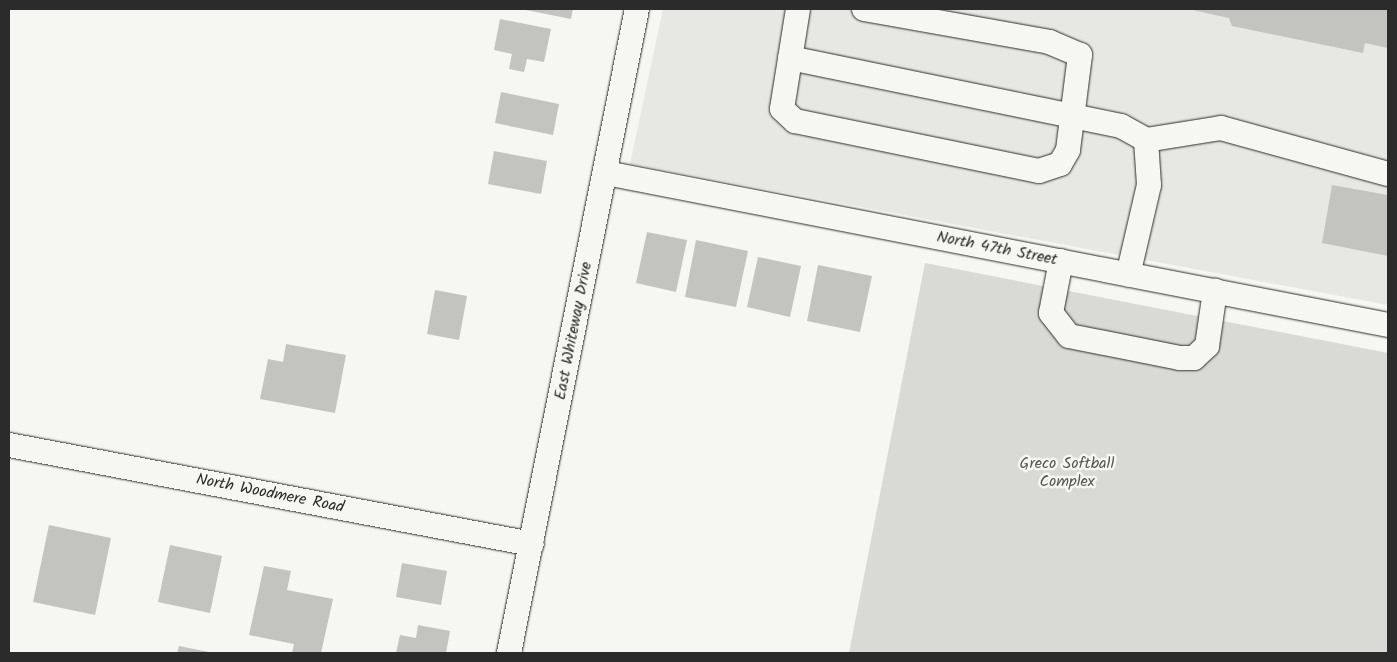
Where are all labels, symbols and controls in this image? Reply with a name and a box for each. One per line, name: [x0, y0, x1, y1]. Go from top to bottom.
street label: North 47th Street: [935, 228, 1059, 270]
street label: East Whiteway Drive: [551, 260, 597, 402]
park label: Greco Softball Complex: [1020, 454, 1114, 492]
street label: North Woodmere Road: [194, 470, 346, 518]

